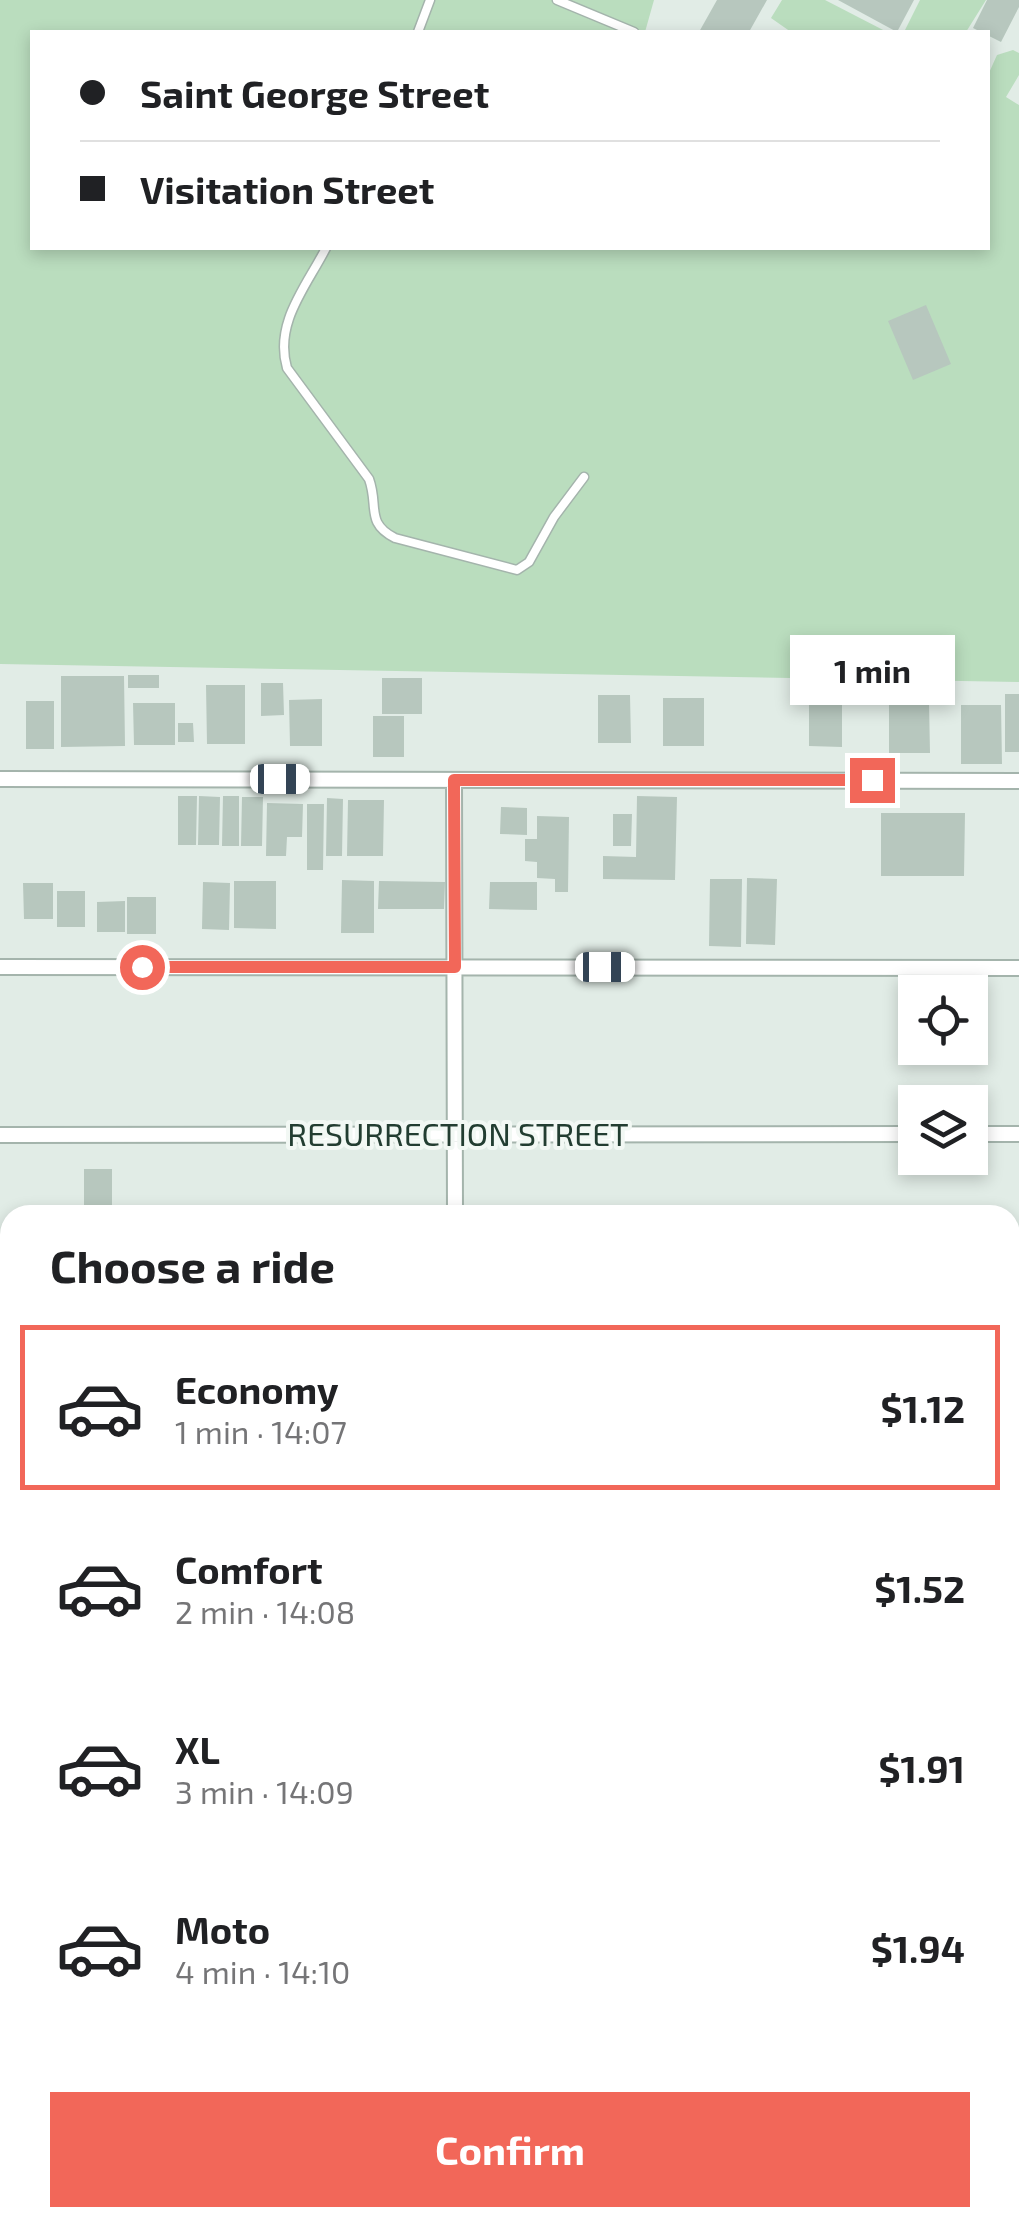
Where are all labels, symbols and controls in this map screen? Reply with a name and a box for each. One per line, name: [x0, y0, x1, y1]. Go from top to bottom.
text: Saint George Street: [140, 70, 489, 116]
text: Visitation Street: [140, 166, 434, 212]
callout: 1 min: [790, 635, 954, 705]
text: 1 min: [834, 651, 911, 689]
route end: [850, 758, 895, 803]
car: [250, 764, 310, 794]
route start: [120, 945, 165, 990]
car: [575, 952, 635, 982]
map controls: [898, 975, 988, 1175]
button: locate: [898, 975, 988, 1065]
button: layers: [898, 1085, 988, 1175]
street label: RESURRECTION STREET: [287, 1114, 629, 1152]
text: Choose a ride: [50, 1238, 335, 1292]
icon: car: [55, 1363, 145, 1453]
text: Economy: [175, 1366, 339, 1412]
text: $1.12: [880, 1385, 965, 1431]
text: 1 min · 14:07: [175, 1412, 347, 1450]
icon: car: [55, 1543, 145, 1633]
text: Comfort: [175, 1546, 323, 1592]
text: $1.52: [874, 1565, 965, 1611]
text: 2 min · 14:08: [175, 1592, 355, 1630]
icon: car: [55, 1723, 145, 1813]
text: XL: [175, 1726, 220, 1772]
text: $1.91: [878, 1745, 965, 1791]
text: 3 min · 14:09: [175, 1772, 354, 1810]
icon: car: [55, 1903, 145, 1993]
text: Moto: [175, 1906, 270, 1952]
text: $1.94: [871, 1925, 965, 1971]
text: 4 min · 14:10: [175, 1952, 350, 1990]
button: Confirm: [50, 2092, 970, 2207]

